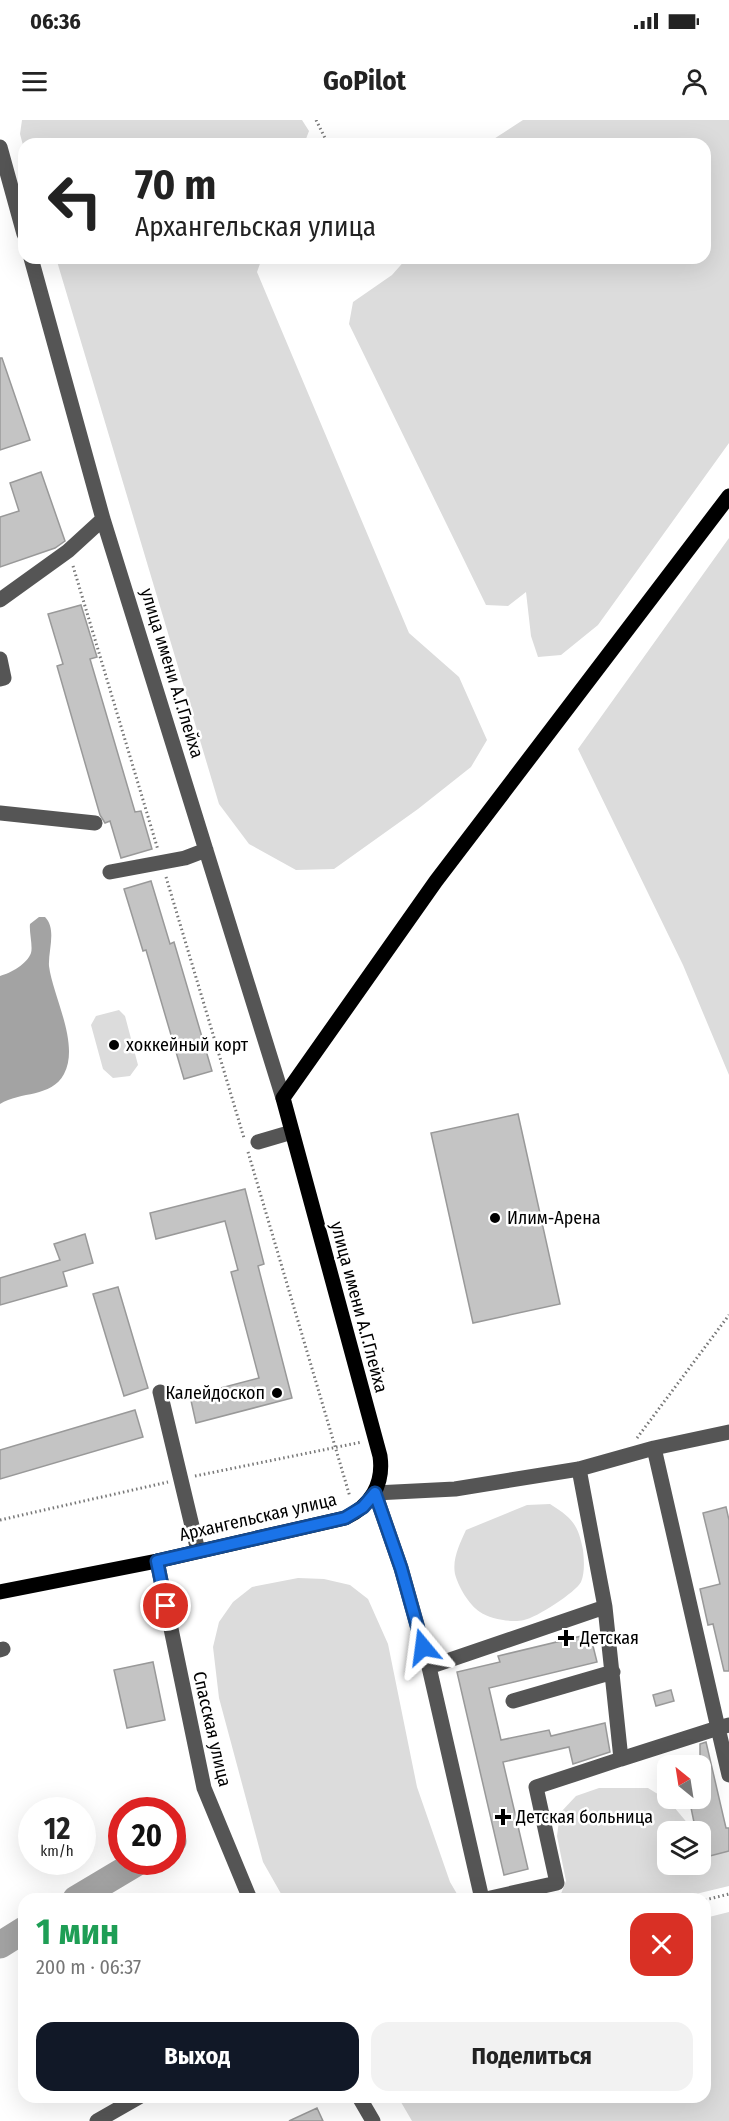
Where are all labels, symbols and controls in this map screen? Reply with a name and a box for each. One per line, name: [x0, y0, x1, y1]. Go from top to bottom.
text: 06:36: [30, 8, 81, 35]
icon: menu: [18, 65, 51, 98]
text: GoPilot: [323, 65, 406, 97]
icon: person: [678, 65, 711, 98]
text: 70 m: [135, 160, 216, 210]
icon: left: [36, 162, 114, 240]
text: Архангельская улица: [135, 211, 376, 243]
street label: улица имени А.Г.Глейха: [136, 585, 208, 761]
place label: хоккейный корт: [126, 1034, 249, 1056]
marker: хоккейный корт: [107, 1038, 121, 1052]
place label: Илим-Арена: [507, 1207, 601, 1229]
marker: Илим-Арена: [488, 1211, 502, 1225]
street label: улица имени А.Г.Глейха: [326, 1219, 392, 1395]
place label: Калейдоскоп: [165, 1382, 265, 1404]
marker: Калейдоскоп: [270, 1386, 284, 1400]
street label: Архангельская улица: [177, 1488, 339, 1546]
pin: [140, 1580, 191, 1631]
icon: arrive: [149, 1589, 182, 1622]
position arrow: [391, 1615, 455, 1679]
place label: Детская: [579, 1627, 639, 1649]
marker: Детская: [557, 1629, 575, 1647]
street label: Спасская улица: [188, 1669, 236, 1789]
north arrow: [657, 1755, 711, 1809]
map controls: [657, 1755, 711, 1875]
speed limit sign: 20: [108, 1797, 186, 1875]
place label: Детская больница: [515, 1806, 653, 1828]
marker: Детская больница: [494, 1808, 512, 1826]
text: 12: [44, 1811, 70, 1847]
button: layers: [657, 1821, 711, 1875]
text: km/h: [40, 1842, 74, 1860]
text: 1 мин: [36, 1910, 119, 1954]
button: close: [630, 1913, 693, 1976]
text: 200 m · 06:37: [36, 1955, 141, 1979]
button: Выход: [36, 2022, 359, 2091]
button: Поделиться: [371, 2022, 693, 2091]

